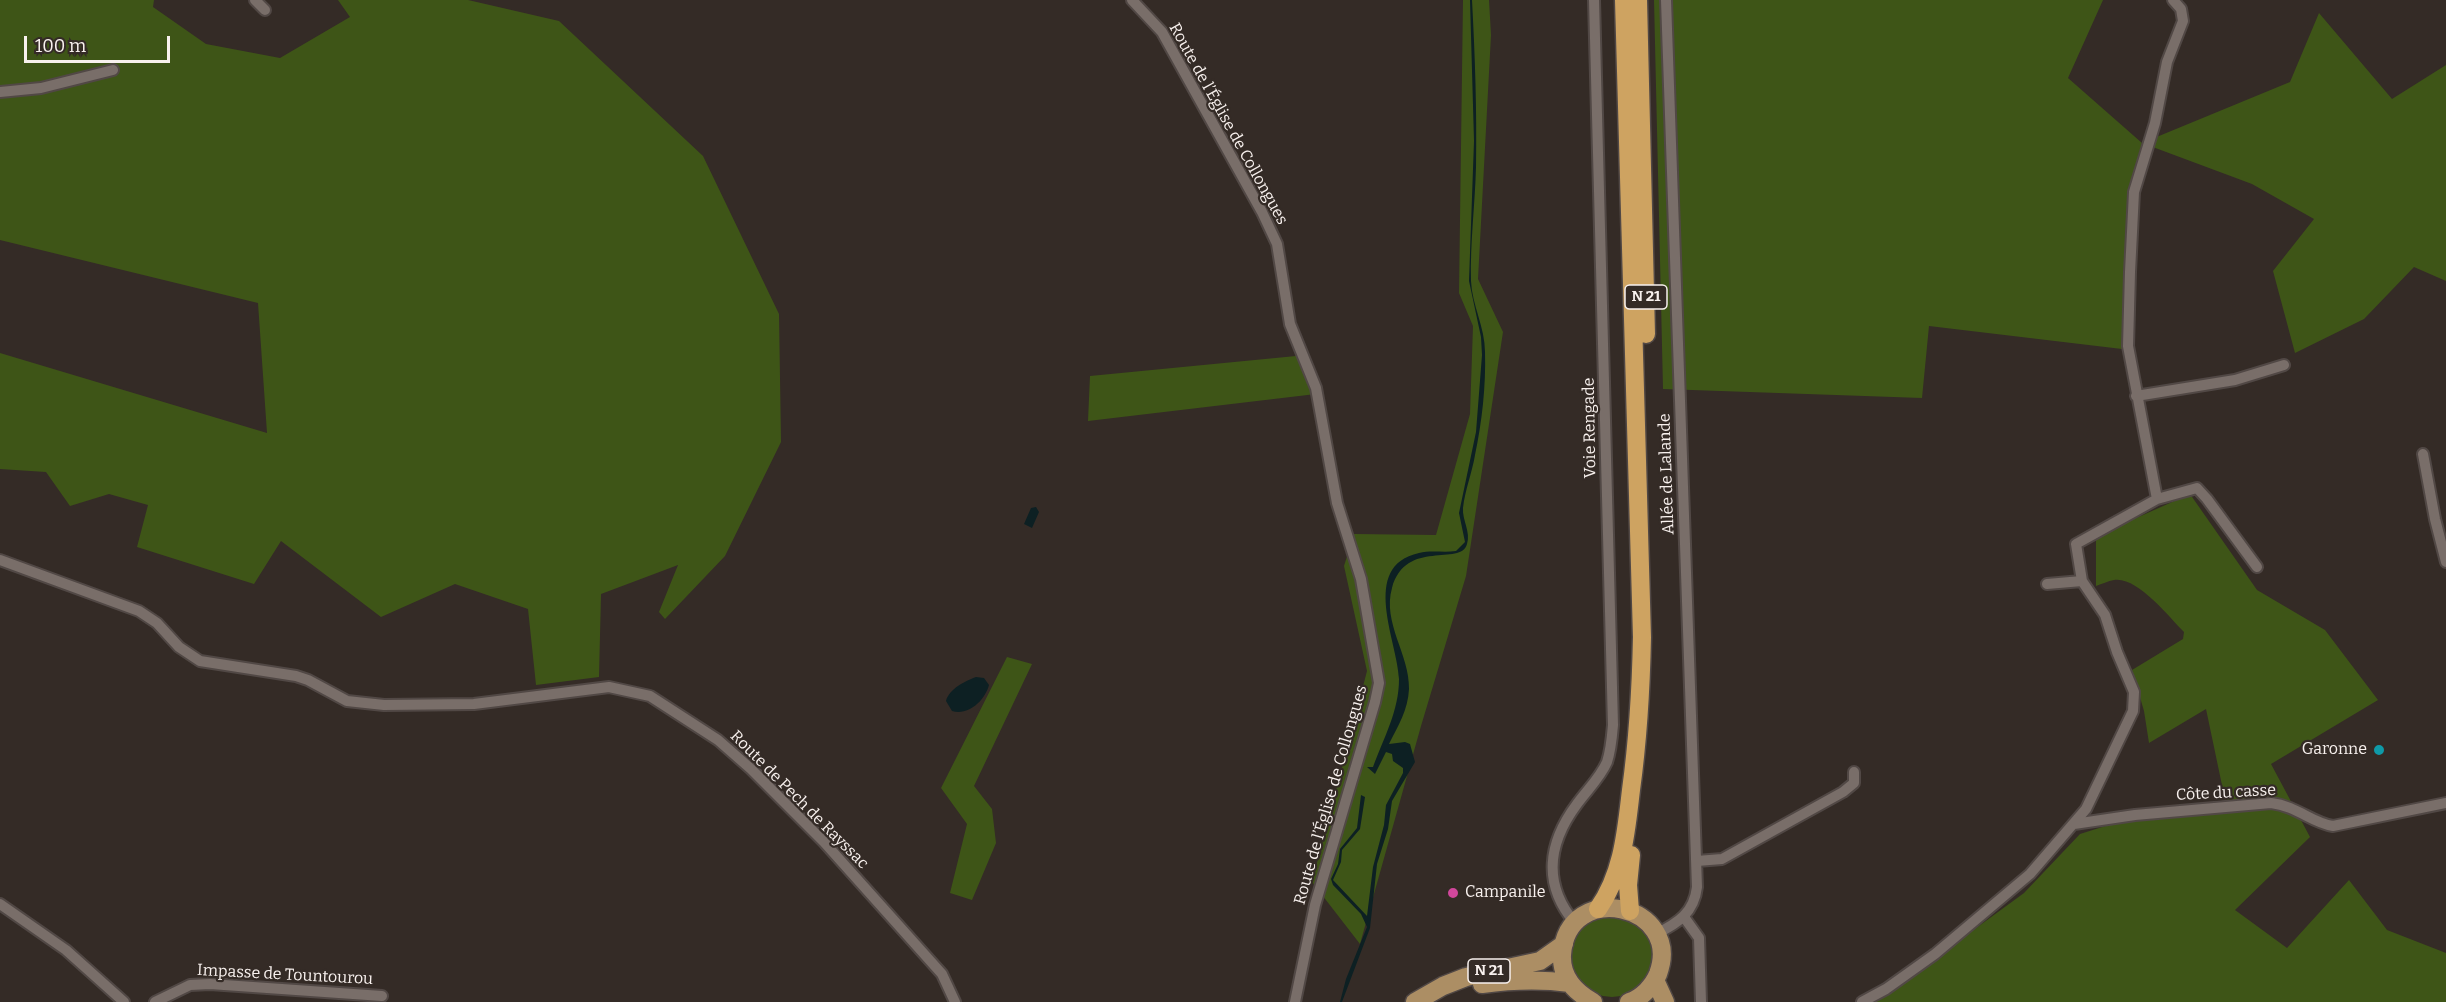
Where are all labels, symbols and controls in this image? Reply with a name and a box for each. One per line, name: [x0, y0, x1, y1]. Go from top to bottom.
street label: Route de l’Église de Collongues: [1164, 20, 1292, 228]
scale bar: [27, 24, 172, 62]
text: 100 m: [35, 35, 86, 57]
road number: N 21: [1625, 285, 1667, 309]
street label: Voie Rengade: [1580, 378, 1600, 478]
street label: Allée de Lalande: [1655, 413, 1679, 535]
street label: Route de l’Église de Collongues: [1290, 683, 1372, 907]
street label: Route de Pech de Rayssac: [726, 727, 872, 873]
place label: Garonne: [2302, 740, 2367, 760]
marker: Garonne: [2372, 743, 2386, 757]
street label: Côte du casse: [2176, 781, 2276, 805]
place label: Campanile: [1465, 883, 1546, 903]
marker: Campanile: [1446, 886, 1460, 900]
road number: N 21: [1468, 959, 1510, 983]
street label: Impasse de Tountourou: [197, 961, 373, 989]

